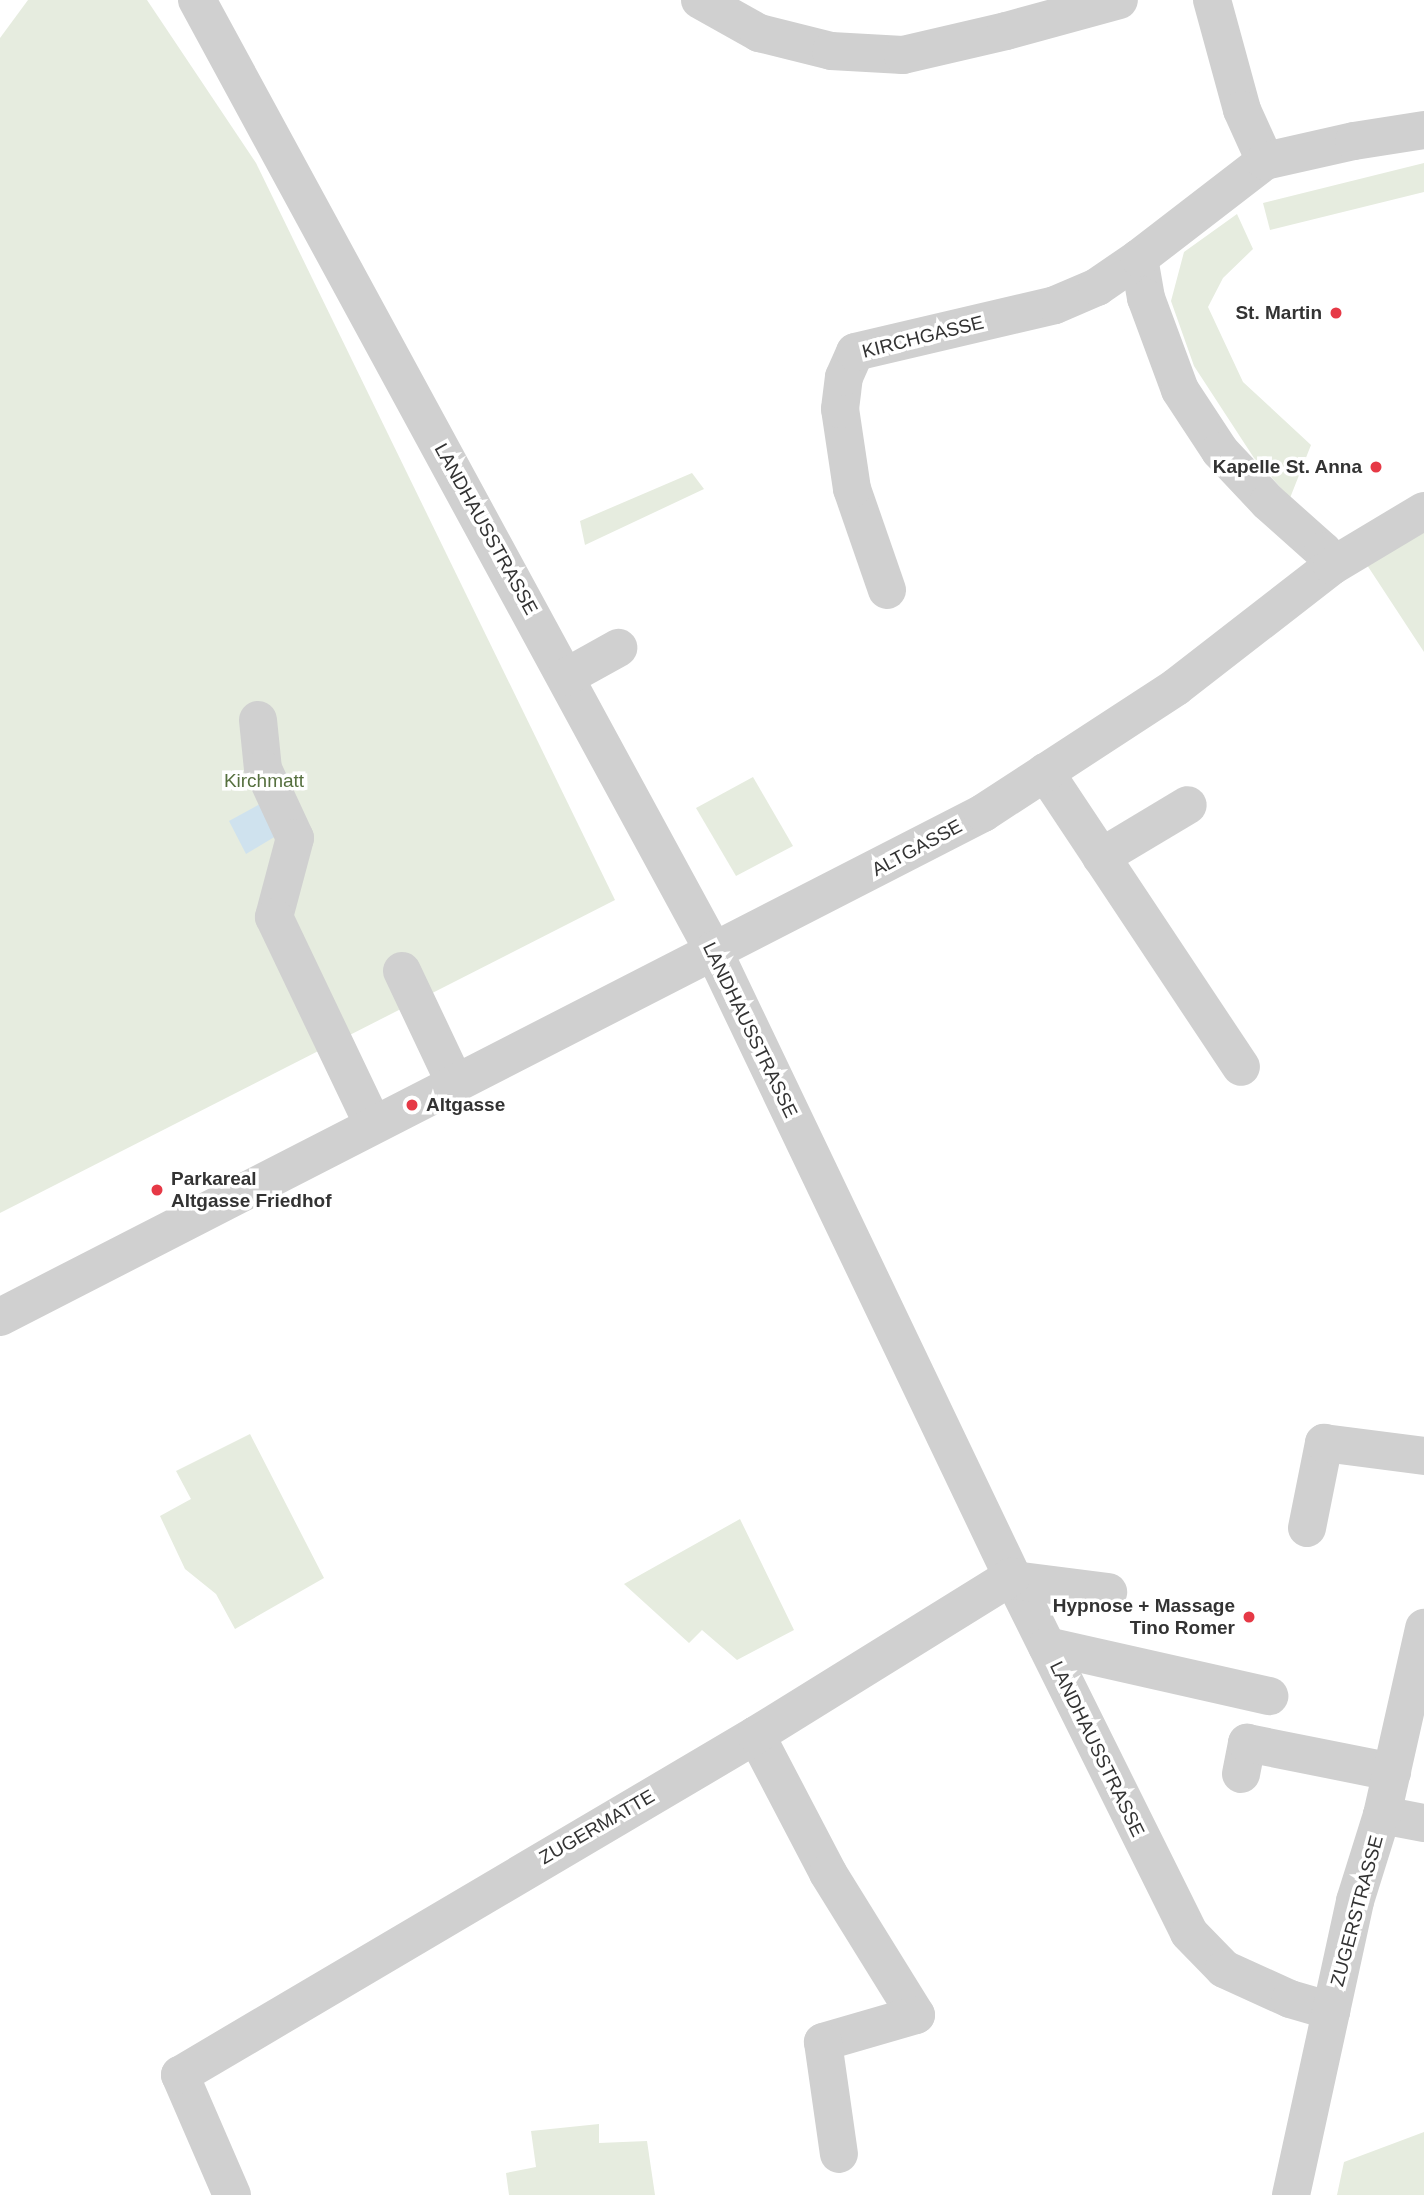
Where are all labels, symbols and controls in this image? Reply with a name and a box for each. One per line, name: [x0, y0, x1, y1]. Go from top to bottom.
place label: St. Martin: [1235, 302, 1322, 324]
marker: St. Martin: [1328, 305, 1344, 321]
street label: KIRCHGASSE: [860, 311, 986, 363]
street label: LANDHAUSSTRASSE: [429, 439, 543, 619]
place label: Kapelle St. Anna: [1212, 456, 1362, 478]
marker: Kapelle St. Anna: [1368, 459, 1384, 475]
park label: Kirchmatt: [224, 770, 304, 792]
street label: ALTGASSE: [868, 815, 966, 881]
street label: LANDHAUSSTRASSE: [698, 939, 802, 1121]
place label: Altgasse: [426, 1094, 505, 1116]
marker: Altgasse: [404, 1097, 420, 1113]
place label: Parkareal Altgasse Friedhof: [171, 1168, 331, 1212]
marker: Parkareal Altgasse Friedhof: [149, 1182, 165, 1198]
place label: Hypnose + Massage Tino Romer: [1053, 1595, 1235, 1639]
marker: Hypnose + Massage Tino Romer: [1241, 1609, 1257, 1625]
street label: LANDHAUSSTRASSE: [1045, 1658, 1149, 1840]
street label: ZUGERMATTE: [535, 1785, 659, 1869]
street label: ZUGERSTRASSE: [1326, 1833, 1388, 1989]

